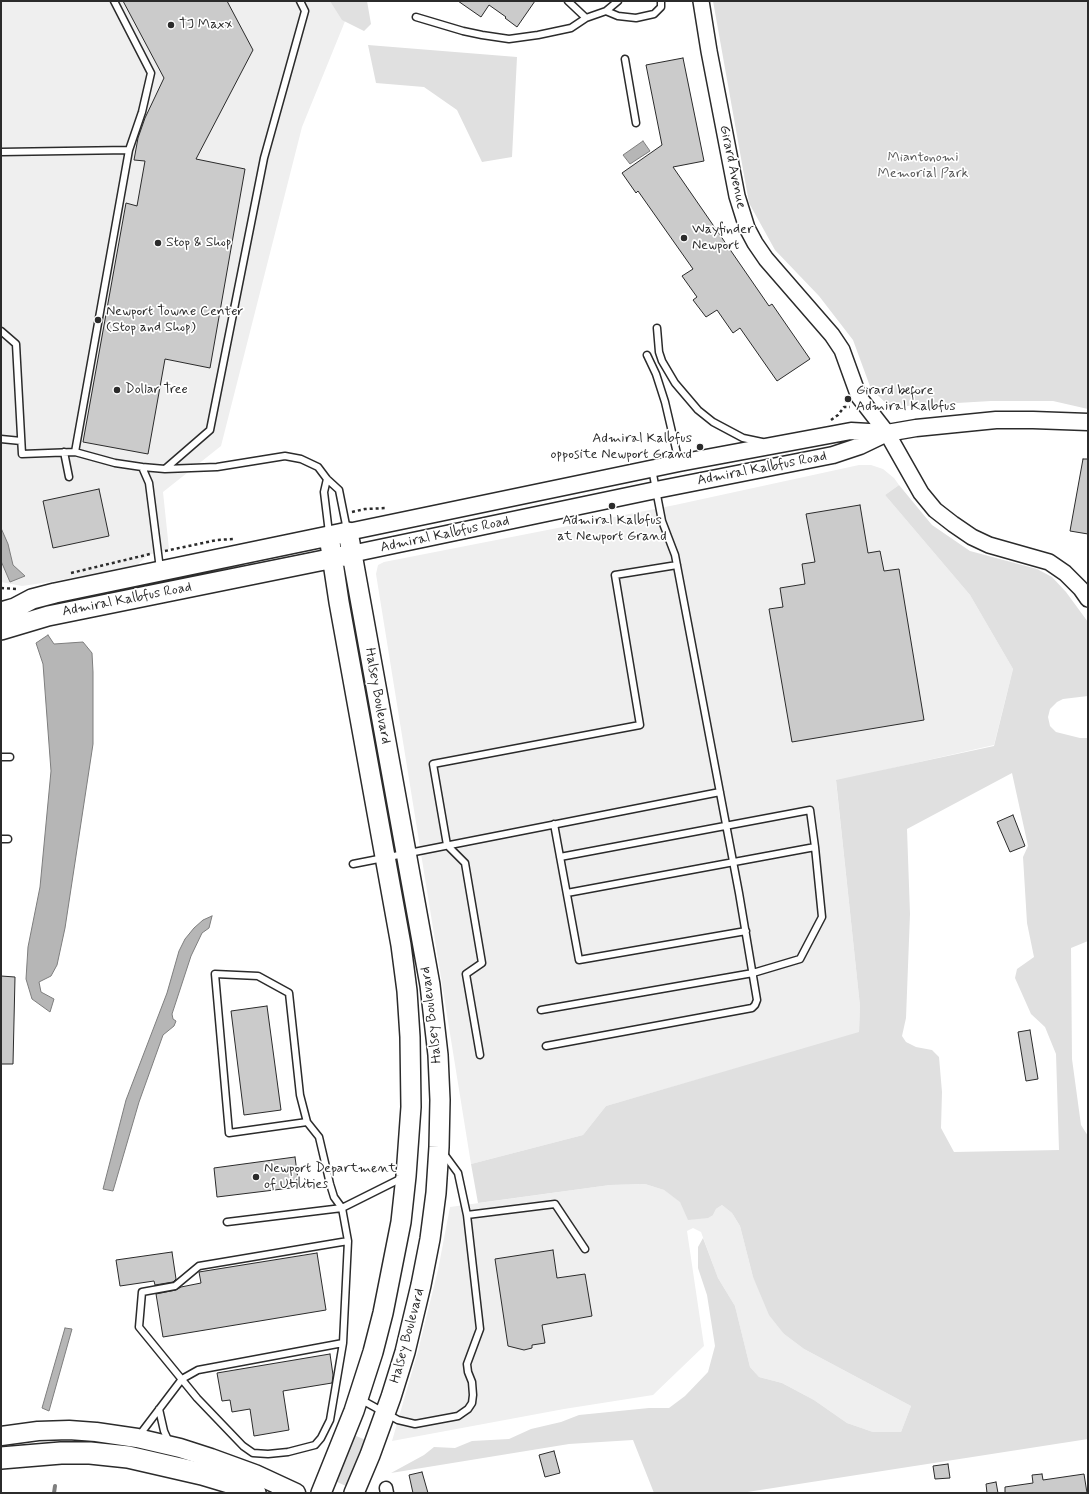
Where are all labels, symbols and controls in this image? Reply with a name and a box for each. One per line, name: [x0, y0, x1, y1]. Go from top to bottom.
place label: TJ Maxx: [179, 17, 232, 33]
marker: TJ Maxx: [166, 20, 176, 30]
street label: Girard Avenue: [715, 124, 749, 210]
park label: Miantonomi Memorial Park: [878, 150, 968, 182]
place label: Wayfinder Newport: [692, 222, 753, 254]
marker: Wayfinder Newport: [679, 233, 689, 243]
place label: Stop & Shop: [166, 235, 231, 251]
marker: Stop & Shop: [153, 238, 163, 248]
place label: Newport Towne Center (Stop and Shop): [106, 304, 243, 336]
marker: Newport Towne Center (Stop and Shop): [93, 315, 103, 325]
place label: Dollar Tree: [125, 382, 188, 398]
place label: Girard before Admiral Kalbfus: [856, 383, 956, 416]
marker: Dollar Tree: [112, 385, 122, 395]
marker: Girard before Admiral Kalbfus: [843, 394, 853, 404]
place label: Admiral Kalbfus opposite Newport Grand: [550, 431, 692, 464]
marker: Admiral Kalbfus opposite Newport Grand: [695, 442, 705, 452]
street label: Admiral Kalbfus Road: [696, 448, 828, 490]
marker: Admiral Kalbfus at Newport Grand: [607, 501, 617, 511]
street label: Admiral Kalbfus Road: [379, 513, 511, 557]
place label: Admiral Kalbfus at Newport Grand: [557, 513, 667, 546]
street label: Admiral Kalbfus Road: [61, 579, 193, 621]
street label: Halsey Boulevard: [360, 646, 394, 746]
street label: Halsey Boulevard: [418, 966, 446, 1064]
place label: Newport Department of Utilities: [264, 1161, 396, 1194]
marker: Newport Department of Utilities: [251, 1172, 261, 1182]
street label: Halsey Boulevard: [387, 1287, 429, 1385]

